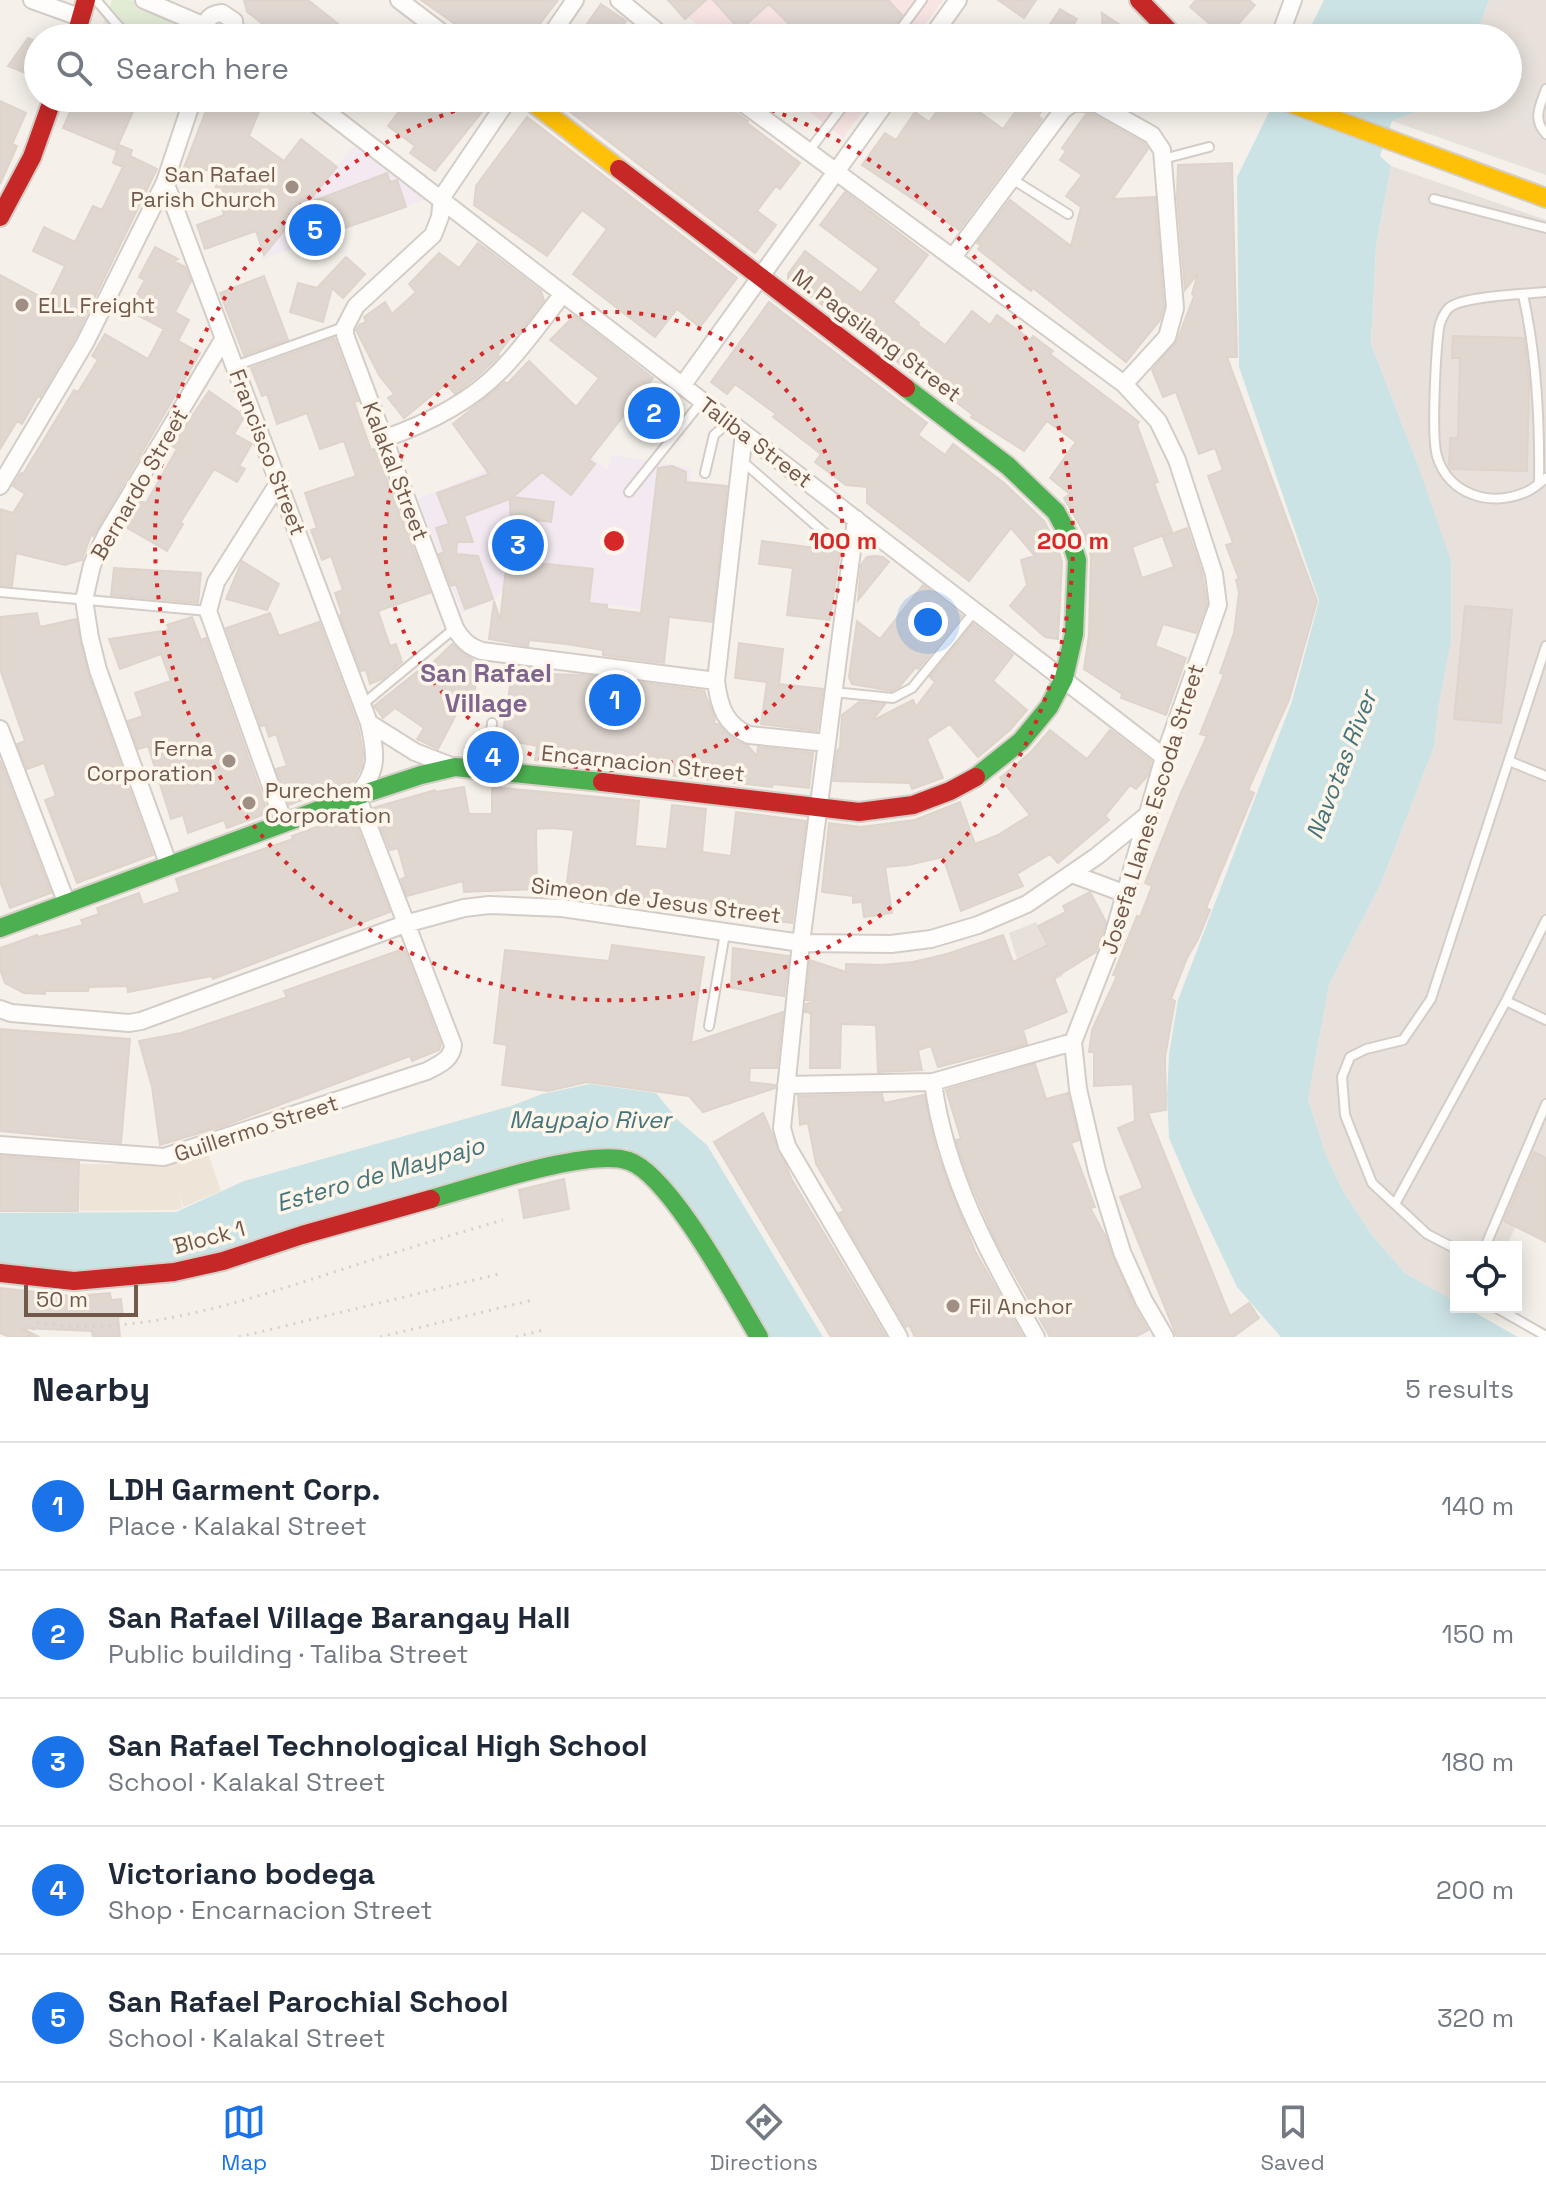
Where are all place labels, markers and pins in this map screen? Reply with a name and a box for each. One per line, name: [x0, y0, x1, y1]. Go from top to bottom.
place label: San Rafael Parish Church: [131, 160, 276, 213]
marker: San Rafael Parish Church: [283, 178, 301, 196]
pin: 5: [289, 200, 341, 260]
place label: ELL Freight: [38, 291, 155, 319]
marker: ELL Freight: [13, 296, 31, 314]
pin: 2: [628, 383, 680, 443]
pin: 3: [492, 515, 544, 575]
centre of rings: [600, 527, 628, 555]
pin: 1: [589, 670, 641, 730]
pin: 4: [467, 727, 519, 787]
place label: Ferna Corporation: [87, 734, 213, 787]
marker: Ferna Corporation: [220, 752, 238, 770]
place label: Purechem Corporation: [265, 776, 391, 829]
marker: Purechem Corporation: [240, 794, 258, 812]
place label: Fil Anchor: [969, 1292, 1073, 1320]
marker: Fil Anchor: [944, 1297, 962, 1315]

